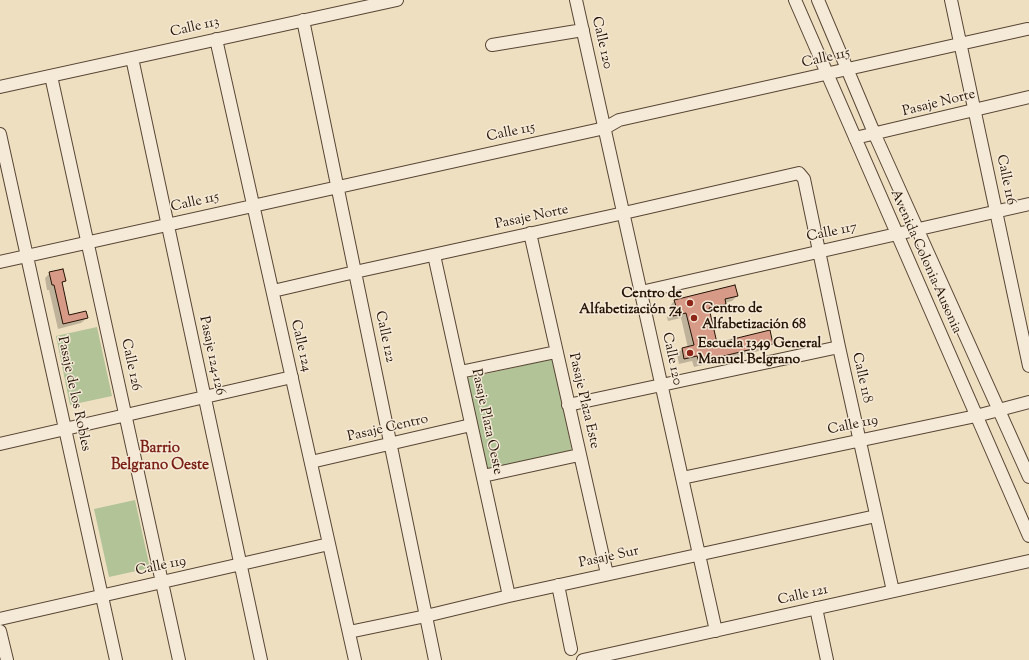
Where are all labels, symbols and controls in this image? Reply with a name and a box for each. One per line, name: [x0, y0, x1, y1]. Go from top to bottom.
street label: Calle 113: [169, 14, 221, 42]
street label: Calle 120: [587, 15, 615, 71]
street label: Calle 115: [800, 45, 852, 73]
street label: Pasaje Norte: [901, 87, 977, 121]
street label: Calle 115: [485, 120, 537, 146]
street label: Calle 116: [991, 153, 1019, 207]
street label: Avenida Colonia Ausonia: [886, 187, 964, 337]
street label: Calle 115: [169, 189, 221, 217]
street label: Pasaje Norte: [494, 202, 570, 234]
street label: Calle 117: [805, 219, 859, 247]
place label: Centro de Alfabetización 74: [579, 287, 682, 320]
marker: Centro de Alfabetización 74: [685, 298, 695, 308]
place label: Centro de Alfabetización 68: [702, 302, 806, 334]
street label: Calle 122: [370, 310, 398, 364]
marker: Centro de Alfabetización 68: [689, 313, 699, 323]
street label: Pasaje 124-126: [194, 315, 228, 397]
street label: Calle 124: [286, 318, 314, 374]
street label: Calle 120: [657, 331, 685, 387]
street label: Pasaje de los Robles: [53, 335, 93, 453]
street label: Calle 126: [116, 337, 144, 393]
place label: Escuela 1349 General Manuel Belgrano: [698, 337, 822, 370]
marker: Escuela 1349 General Manuel Belgrano: [685, 348, 695, 358]
street label: Calle 118: [847, 351, 875, 405]
street label: Pasaje Plaza Este: [564, 352, 602, 450]
street label: Pasaje Plaza Oeste: [467, 368, 505, 476]
street label: Pasaje Centro: [346, 412, 430, 446]
street label: Calle 119: [826, 412, 880, 440]
district label: Barrio Belgrano Oeste: [111, 440, 209, 475]
street label: Pasaje Sur: [577, 543, 641, 573]
street label: Calle 119: [134, 553, 188, 581]
street label: Calle 121: [776, 582, 830, 610]

